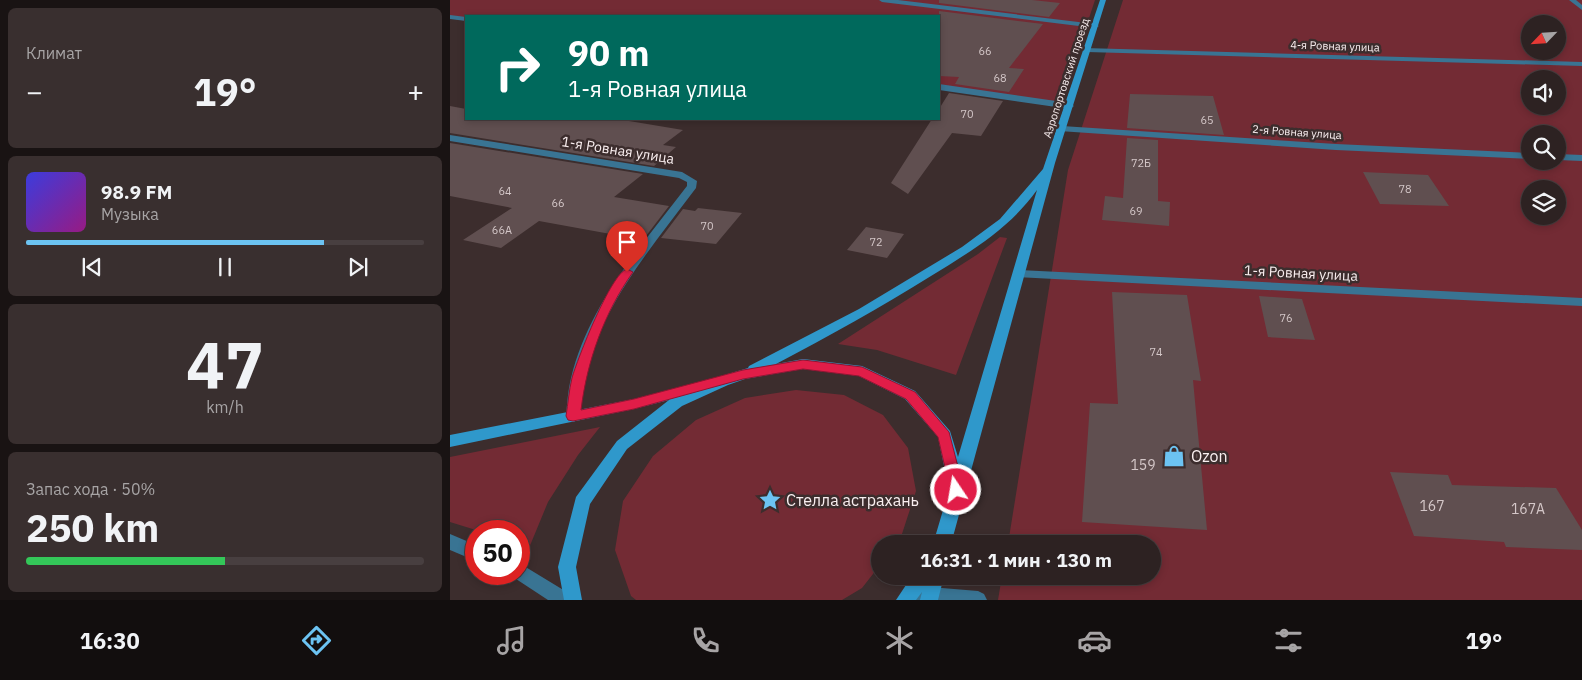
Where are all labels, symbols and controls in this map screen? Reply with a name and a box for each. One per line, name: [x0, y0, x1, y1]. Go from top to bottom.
north arrow: [1521, 15, 1566, 60]
map controls: [1521, 15, 1566, 225]
street label: Аэропортовский проезд: [1040, 16, 1092, 140]
text: 90 m: [568, 30, 650, 76]
icon: right: [485, 35, 550, 100]
street label: 4-я Ровная улица: [1290, 37, 1380, 55]
text: Климат: [26, 43, 82, 63]
house number: 66: [978, 44, 992, 58]
text: 19°: [193, 67, 257, 116]
button: sound: [1521, 70, 1566, 115]
house number: 68: [993, 71, 1007, 85]
text: −: [26, 73, 43, 110]
text: +: [407, 73, 424, 110]
text: 1-я Ровная улица: [568, 74, 747, 103]
house number: 70: [960, 107, 974, 121]
house number: 65: [1200, 113, 1214, 127]
street label: 2-я Ровная улица: [1252, 122, 1342, 142]
button: search: [1521, 125, 1566, 170]
street label: 1-я Ровная улица: [560, 132, 676, 168]
house number: 72Б: [1131, 156, 1151, 170]
text: 98.9 FM: [101, 180, 172, 204]
button: layers: [1521, 180, 1566, 225]
house number: 78: [1398, 182, 1412, 196]
house number: 64: [498, 184, 512, 198]
house number: 66: [551, 196, 565, 210]
text: Музыка: [101, 204, 159, 224]
house number: 69: [1129, 204, 1143, 218]
house number: 70: [700, 219, 714, 233]
pin: [606, 221, 648, 272]
house number: 66А: [492, 223, 512, 237]
icon: arrive: [613, 228, 641, 256]
house number: 72: [869, 235, 883, 249]
icon: previous: [78, 253, 106, 281]
icon: pause: [211, 253, 239, 281]
icon: next: [344, 253, 372, 281]
street label: 1-я Ровная улица: [1244, 261, 1359, 285]
house number: 76: [1279, 311, 1293, 325]
text: 47: [186, 322, 264, 407]
house number: 74: [1149, 345, 1163, 359]
text: km/h: [206, 397, 244, 417]
shop icon: Ozon: [1161, 443, 1187, 469]
place label: Ozon: [1191, 446, 1228, 466]
house number: 159: [1130, 456, 1156, 474]
position arrow: [929, 463, 981, 515]
text: Запас хода · 50%: [26, 479, 155, 499]
place icon: Стелла астрахань: [757, 487, 783, 513]
place label: Стелла астрахань: [786, 490, 919, 510]
house number: 167: [1419, 497, 1445, 515]
house number: 167А: [1511, 500, 1545, 518]
text: 250 km: [26, 503, 159, 552]
speed limit sign: 50: [465, 520, 530, 585]
text: 16:31 · 1 мин · 130 m: [920, 548, 1112, 572]
icon: directions: [299, 623, 334, 658]
icon: music: [494, 623, 529, 658]
icon: phone: [688, 623, 723, 658]
icon: climate: [882, 623, 917, 658]
icon: car: [1077, 623, 1112, 658]
icon: filters: [1271, 623, 1306, 658]
text: 16:30: [80, 626, 140, 655]
text: 19°: [1465, 626, 1502, 655]

